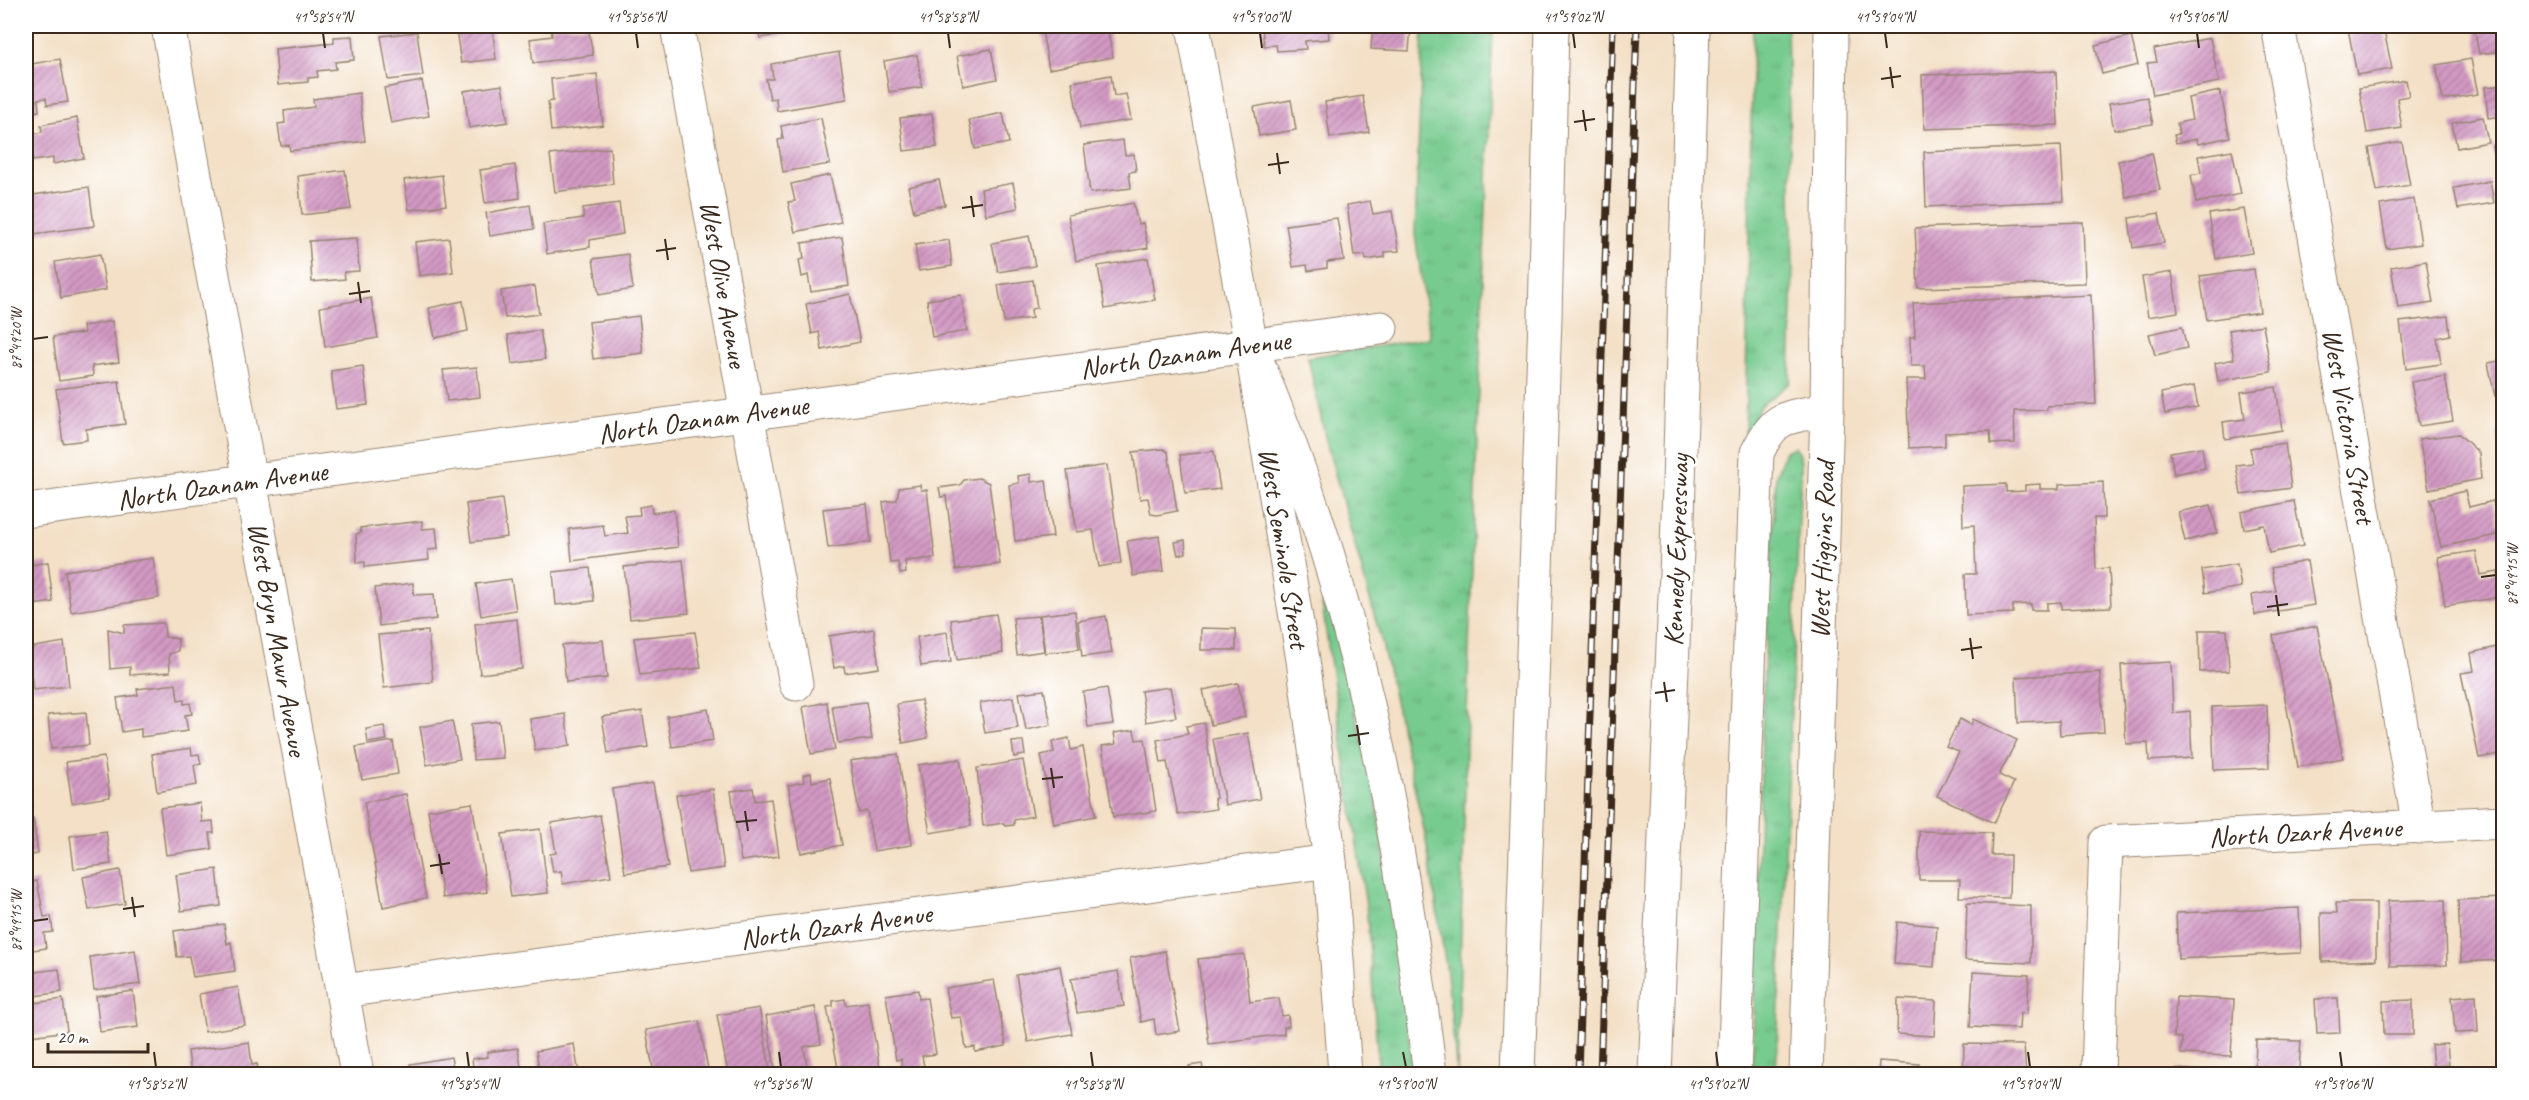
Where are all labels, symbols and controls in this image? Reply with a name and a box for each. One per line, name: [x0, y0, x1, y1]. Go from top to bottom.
text: 41°58'54"N: [293, 8, 356, 27]
text: 41°58'56"N: [606, 8, 669, 27]
text: 41°58'58"N: [918, 8, 981, 27]
text: 41°59'00"N: [1230, 8, 1293, 27]
text: 41°59'02"N: [1543, 8, 1606, 27]
text: 41°59'04"N: [1855, 8, 1918, 27]
text: 41°59'06"N: [2167, 8, 2230, 27]
street label: West Olive Avenue: [692, 198, 756, 372]
text: 87°49'20"W: [7, 305, 26, 369]
street label: North Ozanam Avenue: [1078, 322, 1294, 386]
street label: West Victoria Street: [2315, 326, 2384, 529]
street label: North Ozanam Avenue: [596, 387, 812, 451]
street label: West Seminole Street: [1251, 445, 1318, 653]
street label: Kennedy Expressway: [1655, 451, 1697, 647]
street label: North Ozanam Avenue: [115, 453, 331, 517]
street label: West Higgins Road: [1801, 457, 1843, 639]
street label: West Bryn Mawr Avenue: [240, 519, 316, 760]
text: 87°49'15"W: [2503, 541, 2522, 605]
street label: North Ozark Avenue: [2208, 809, 2404, 855]
text: 87°49'15"W: [7, 887, 26, 951]
street label: North Ozark Avenue: [738, 895, 936, 957]
scale bar: [48, 1016, 148, 1054]
text: 20 m: [57, 1026, 90, 1048]
text: 41°58'52"N: [126, 1075, 189, 1094]
text: 41°58'54"N: [439, 1075, 502, 1094]
text: 41°58'56"N: [751, 1075, 814, 1094]
text: 41°58'58"N: [1063, 1075, 1126, 1094]
text: 41°59'00"N: [1376, 1075, 1439, 1094]
text: 41°59'02"N: [1688, 1075, 1751, 1094]
text: 41°59'04"N: [2000, 1075, 2063, 1094]
text: 41°59'06"N: [2312, 1075, 2375, 1094]

